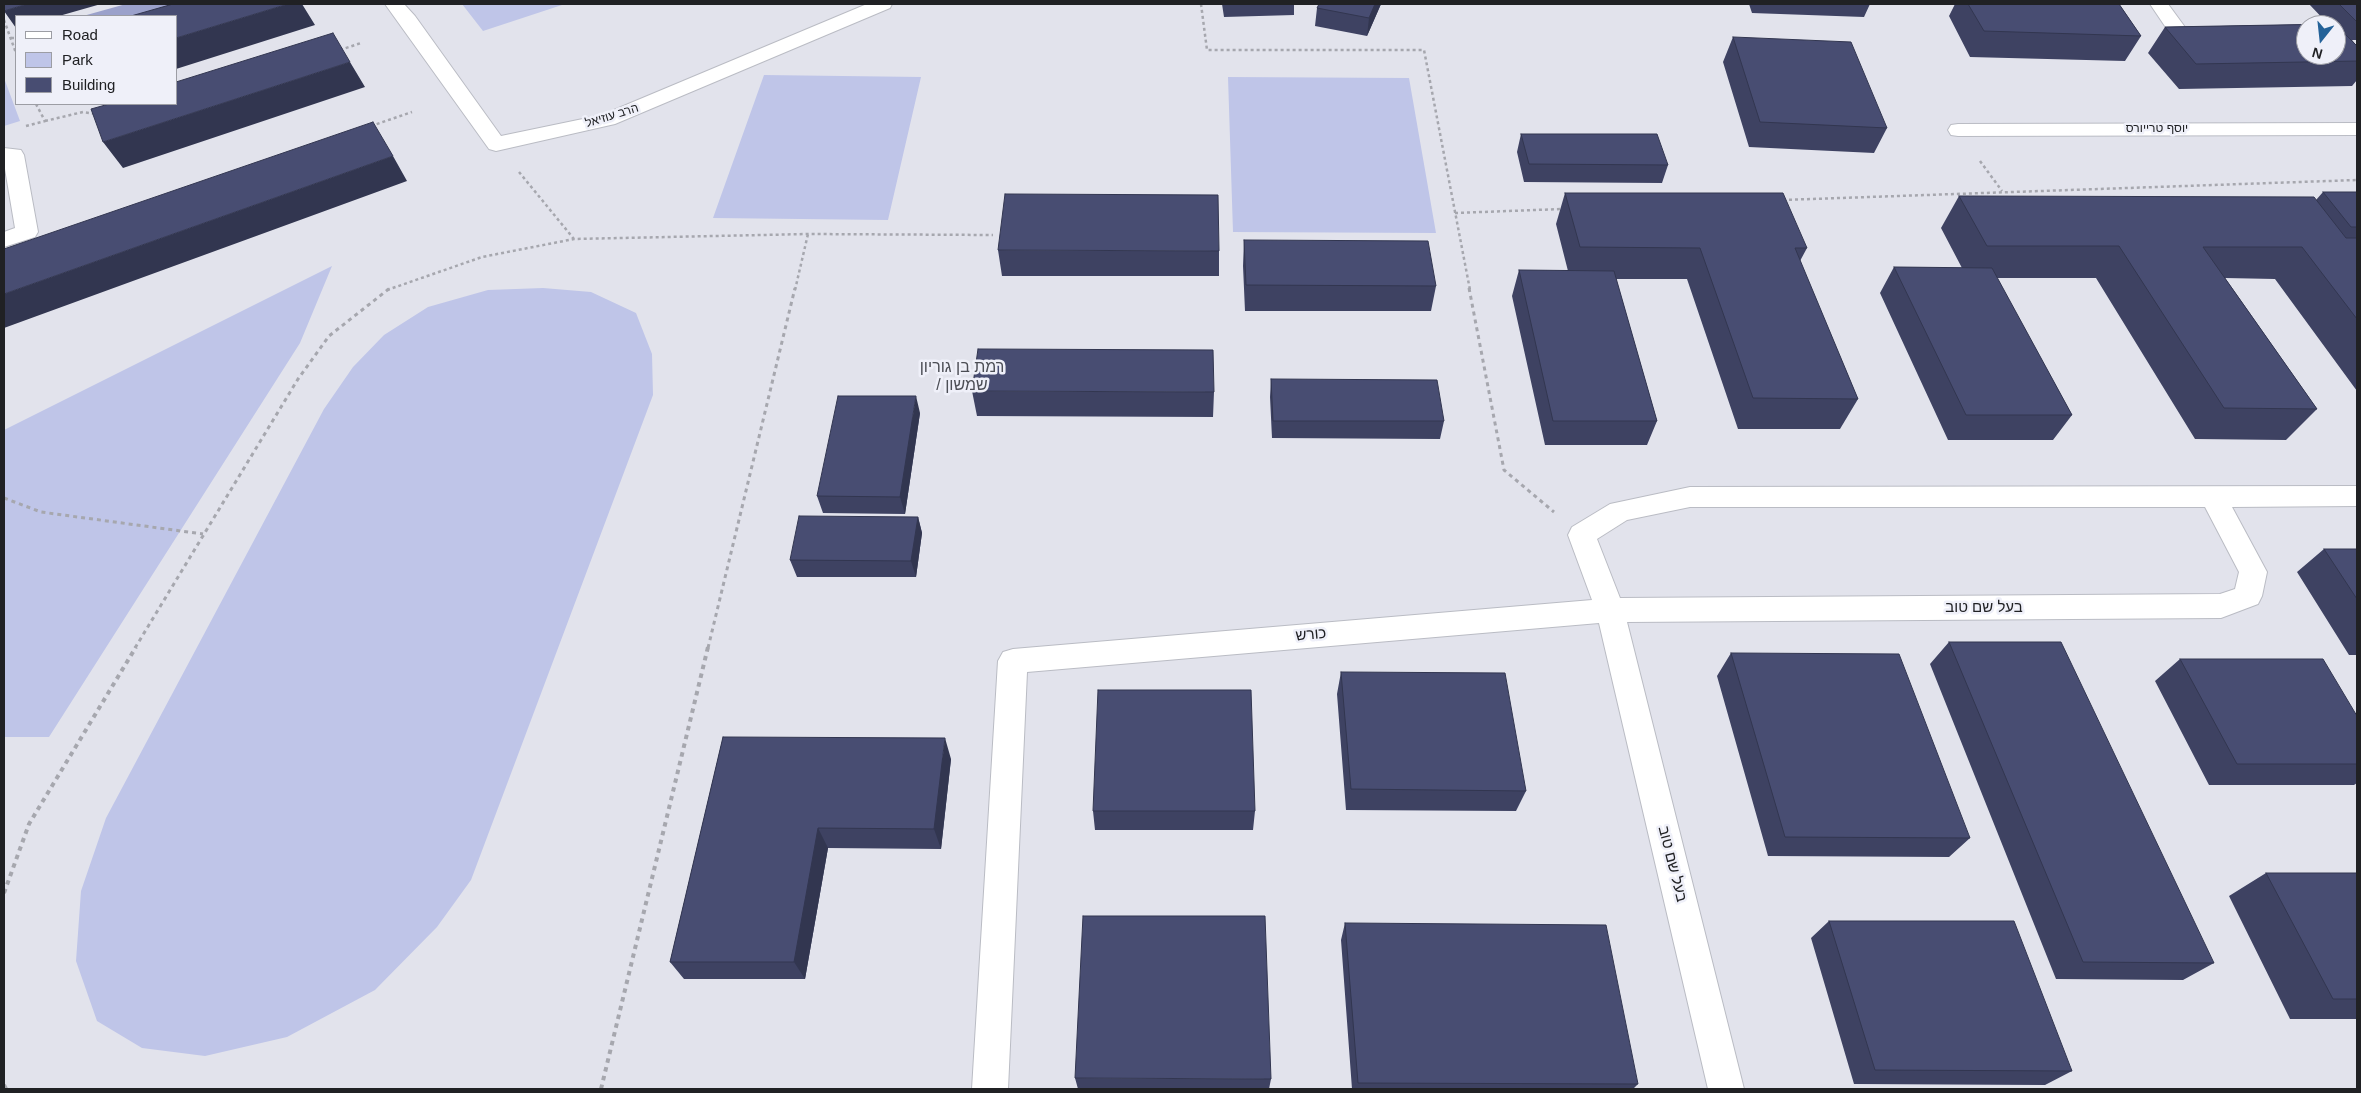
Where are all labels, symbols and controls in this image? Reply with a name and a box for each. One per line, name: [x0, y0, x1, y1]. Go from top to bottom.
legend: [15, 15, 178, 105]
north arrow: [2296, 15, 2346, 65]
text: Road: [62, 26, 98, 43]
text: N: [2310, 44, 2324, 63]
text: Park: [62, 51, 93, 68]
text: Building: [62, 76, 115, 93]
street label: הרב עוזיאל: [584, 101, 640, 131]
street label: יוסף טרייורס: [2126, 122, 2188, 136]
district label: רמת בן גוריון / שמשון: [920, 358, 1004, 396]
street label: בעל שם טוב: [1945, 599, 2023, 617]
street label: כורש: [1295, 625, 1327, 645]
street label: בעל שם טוב: [1654, 824, 1690, 904]

